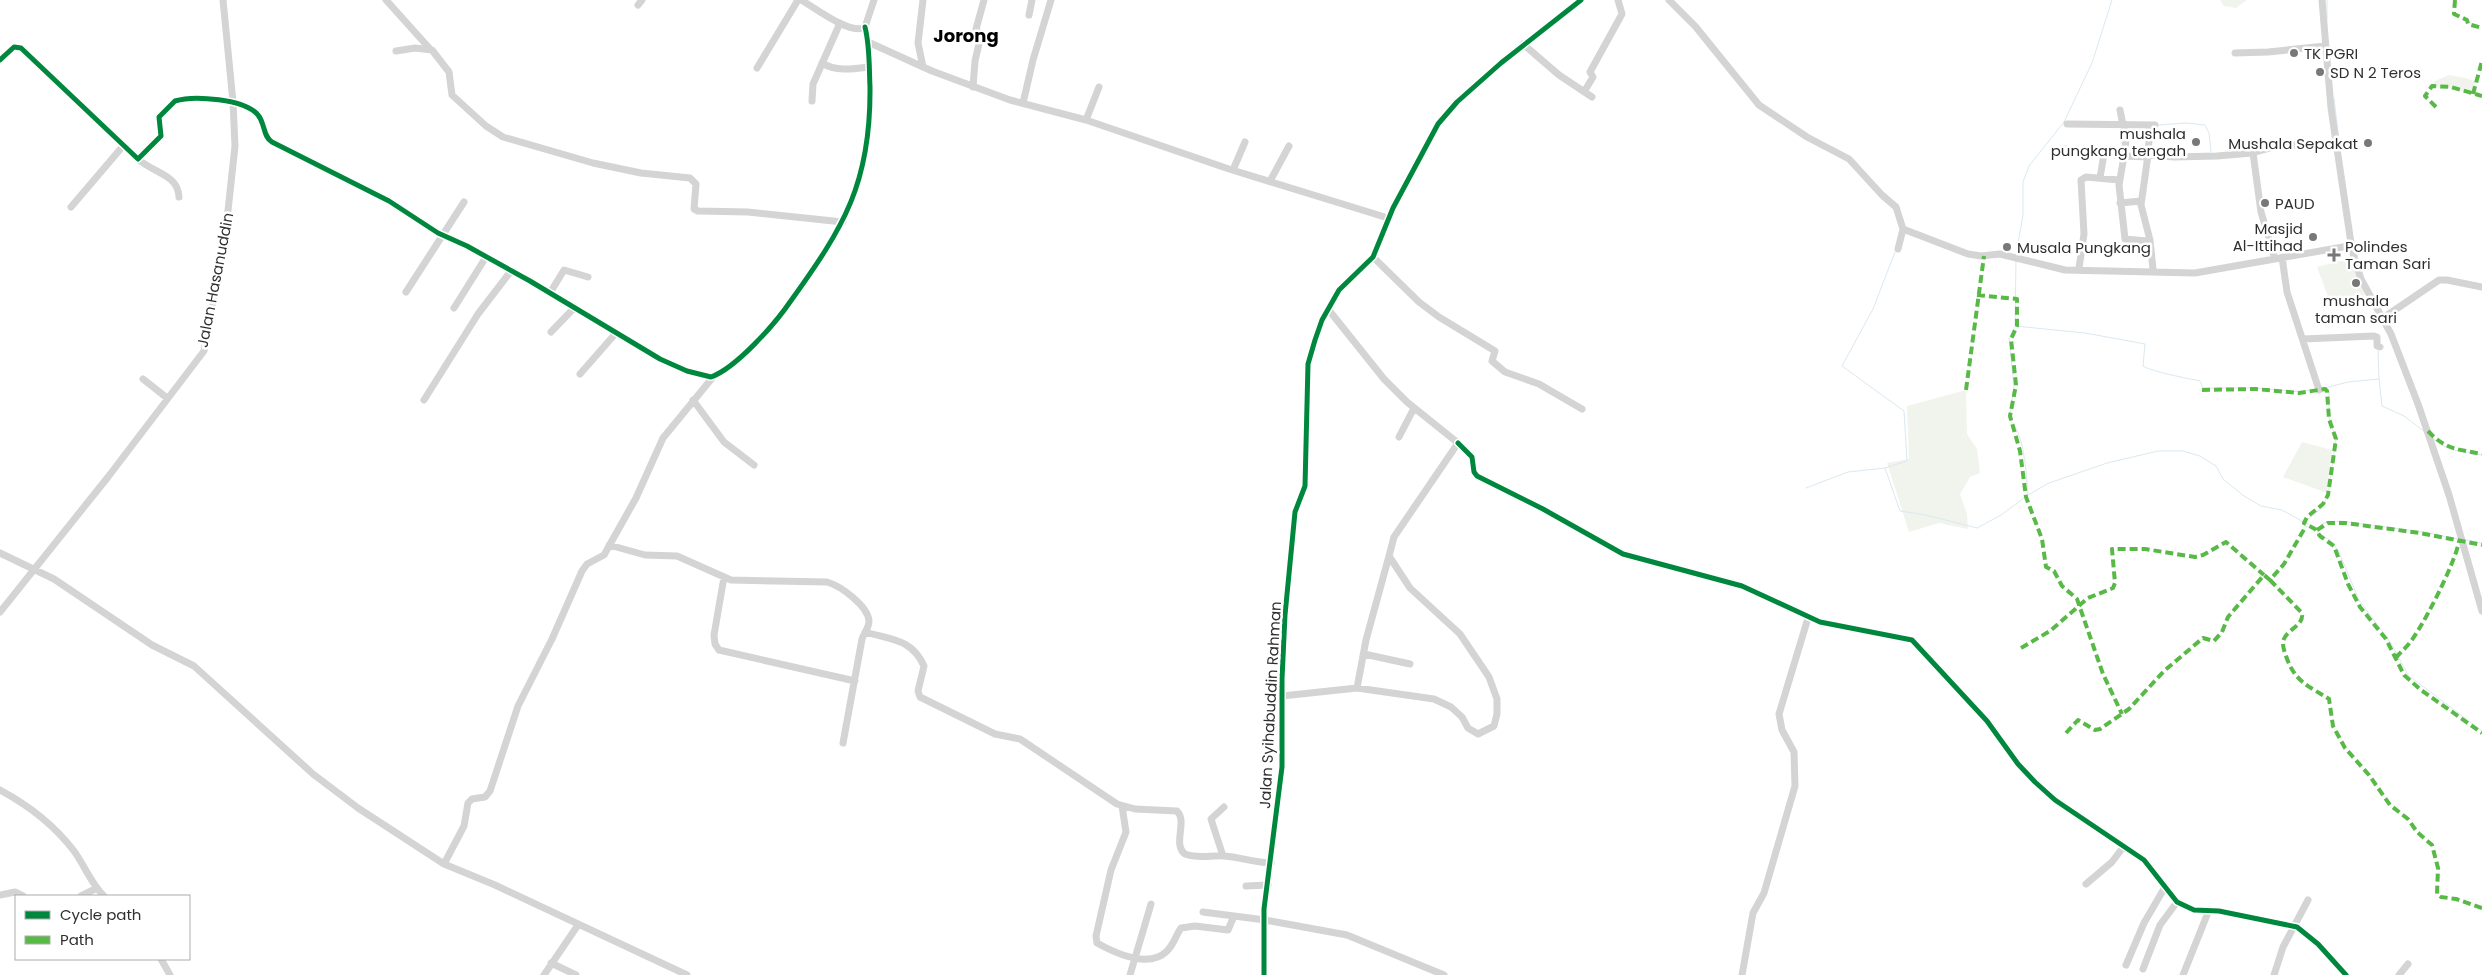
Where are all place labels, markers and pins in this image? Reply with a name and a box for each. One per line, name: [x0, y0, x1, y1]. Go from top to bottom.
place label: TK PGRI: [2304, 43, 2358, 64]
marker: TK PGRI: [2288, 47, 2300, 59]
place label: SD N 2 Teros: [2330, 62, 2421, 83]
marker: SD N 2 Teros: [2314, 66, 2326, 78]
place label: mushala pungkang tengah: [2051, 123, 2186, 161]
place label: Mushala Sepakat: [2228, 133, 2358, 154]
marker: mushala pungkang tengah: [2190, 136, 2202, 148]
marker: Mushala Sepakat: [2362, 137, 2374, 149]
place label: PAUD: [2275, 193, 2315, 214]
marker: PAUD: [2259, 197, 2271, 209]
place label: Masjid Al-Ittihad: [2233, 218, 2303, 256]
marker: Masjid Al-Ittihad: [2307, 231, 2319, 243]
place label: Polindes Taman Sari: [2345, 236, 2431, 274]
place label: Musala Pungkang: [2017, 237, 2151, 258]
marker: Musala Pungkang: [2001, 241, 2013, 253]
marker: Polindes Taman Sari: [2327, 248, 2341, 262]
marker: mushala taman sari: [2350, 277, 2362, 289]
place label: mushala taman sari: [2315, 290, 2397, 328]

